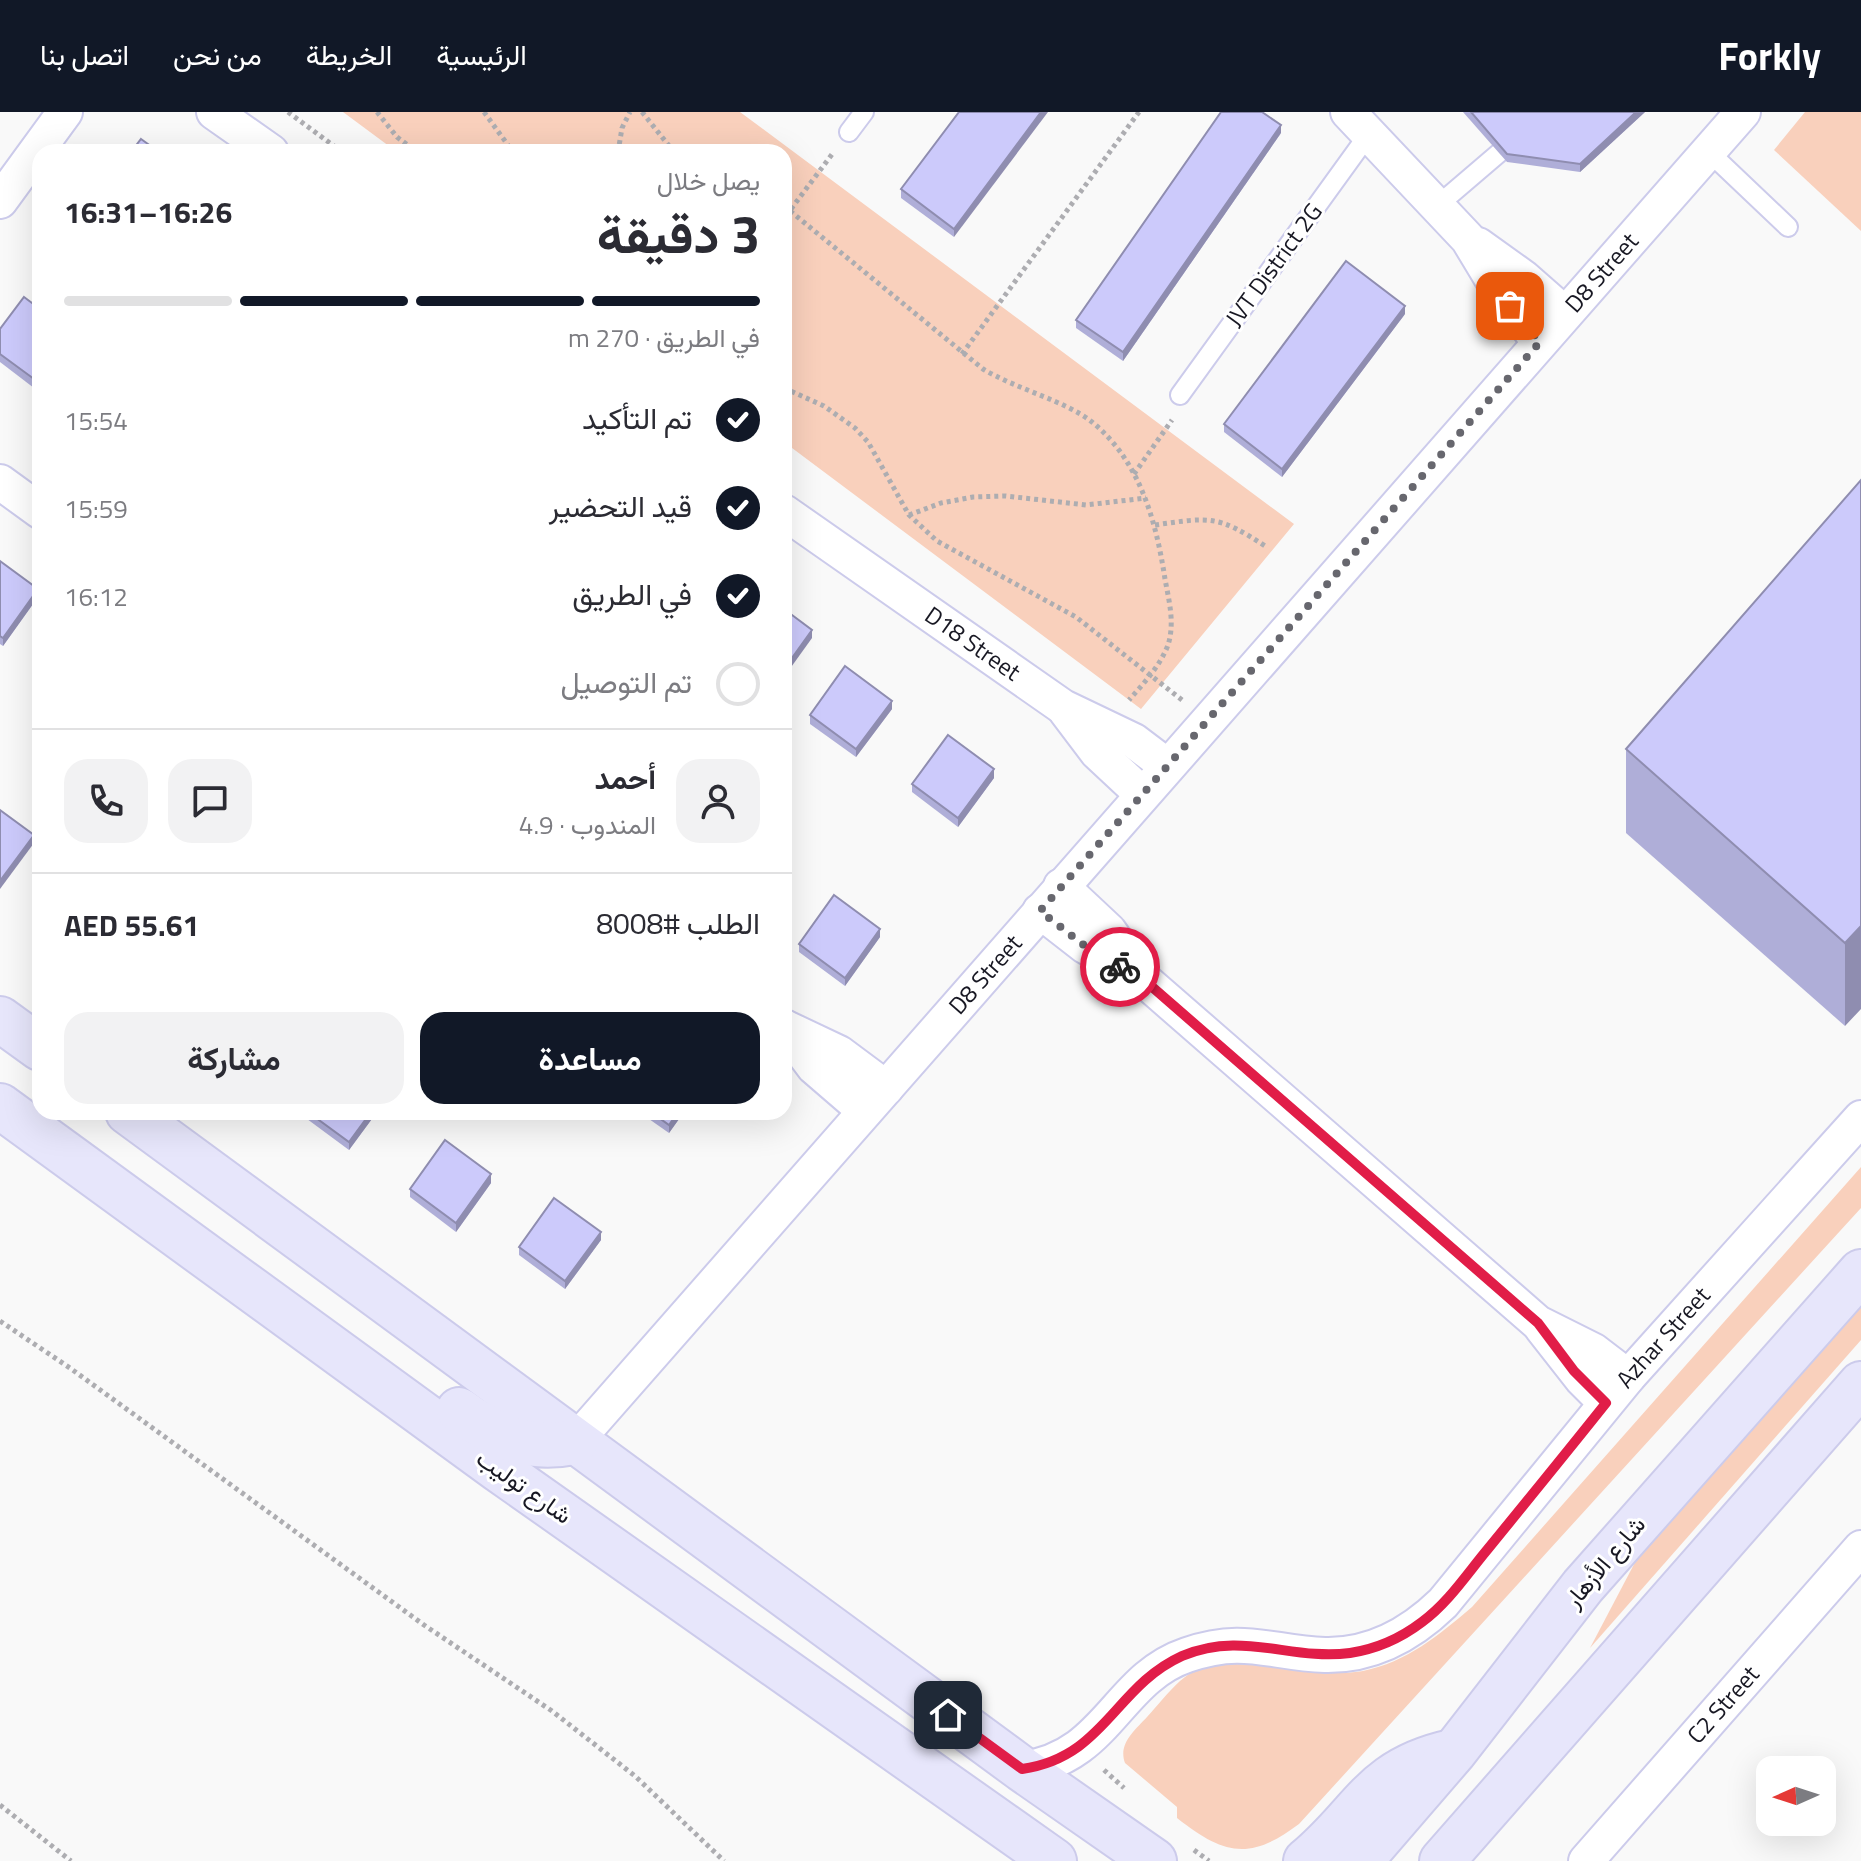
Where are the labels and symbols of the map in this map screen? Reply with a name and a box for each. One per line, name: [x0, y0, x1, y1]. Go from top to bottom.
street label: JVT District 2G: [1216, 195, 1330, 334]
street label: D8 Street: [1556, 224, 1647, 320]
pin: [1476, 272, 1544, 340]
street label: D18 Street: [918, 597, 1029, 689]
street label: D8 Street: [939, 926, 1030, 1022]
courier: [1080, 927, 1160, 1007]
street label: Azhar Street: [1607, 1278, 1718, 1396]
street label: شارع توليب: [469, 1440, 580, 1532]
street label: شارع الأزهار: [1554, 1508, 1653, 1616]
street label: C2 Street: [1678, 1657, 1767, 1751]
pin: [914, 1681, 982, 1749]
north arrow: [1756, 1756, 1836, 1836]

